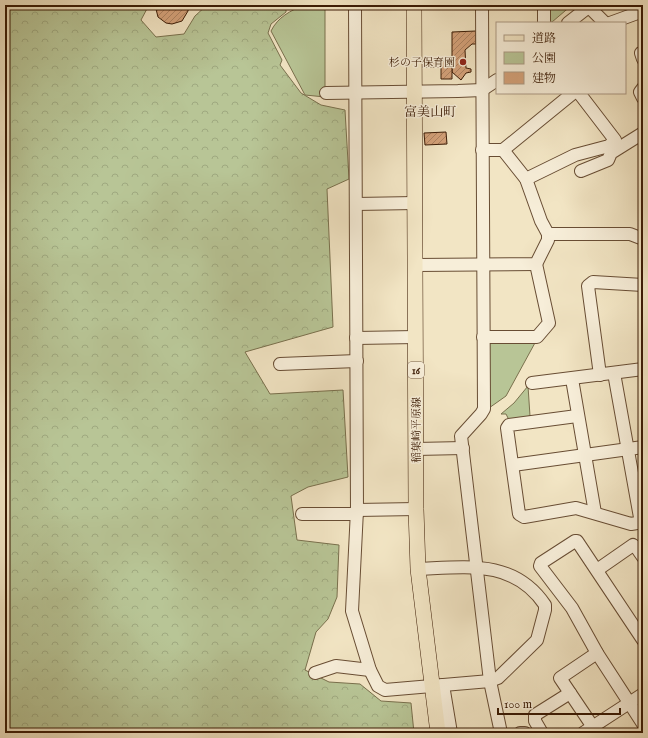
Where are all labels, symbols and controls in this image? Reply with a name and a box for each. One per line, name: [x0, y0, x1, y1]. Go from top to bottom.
legend: [496, 22, 626, 94]
text: 道路: [532, 31, 556, 46]
text: 公園: [532, 51, 556, 66]
place label: 杉の子保育園: [389, 56, 455, 70]
marker: 杉の子保育園: [458, 57, 468, 67]
text: 建物: [532, 71, 556, 86]
district label: 富美山町: [404, 104, 456, 121]
road number: 16: [408, 362, 424, 378]
street label: 稲葉崎平原線: [410, 397, 424, 463]
scale bar: [498, 690, 620, 716]
text: 100 m: [504, 697, 532, 712]

